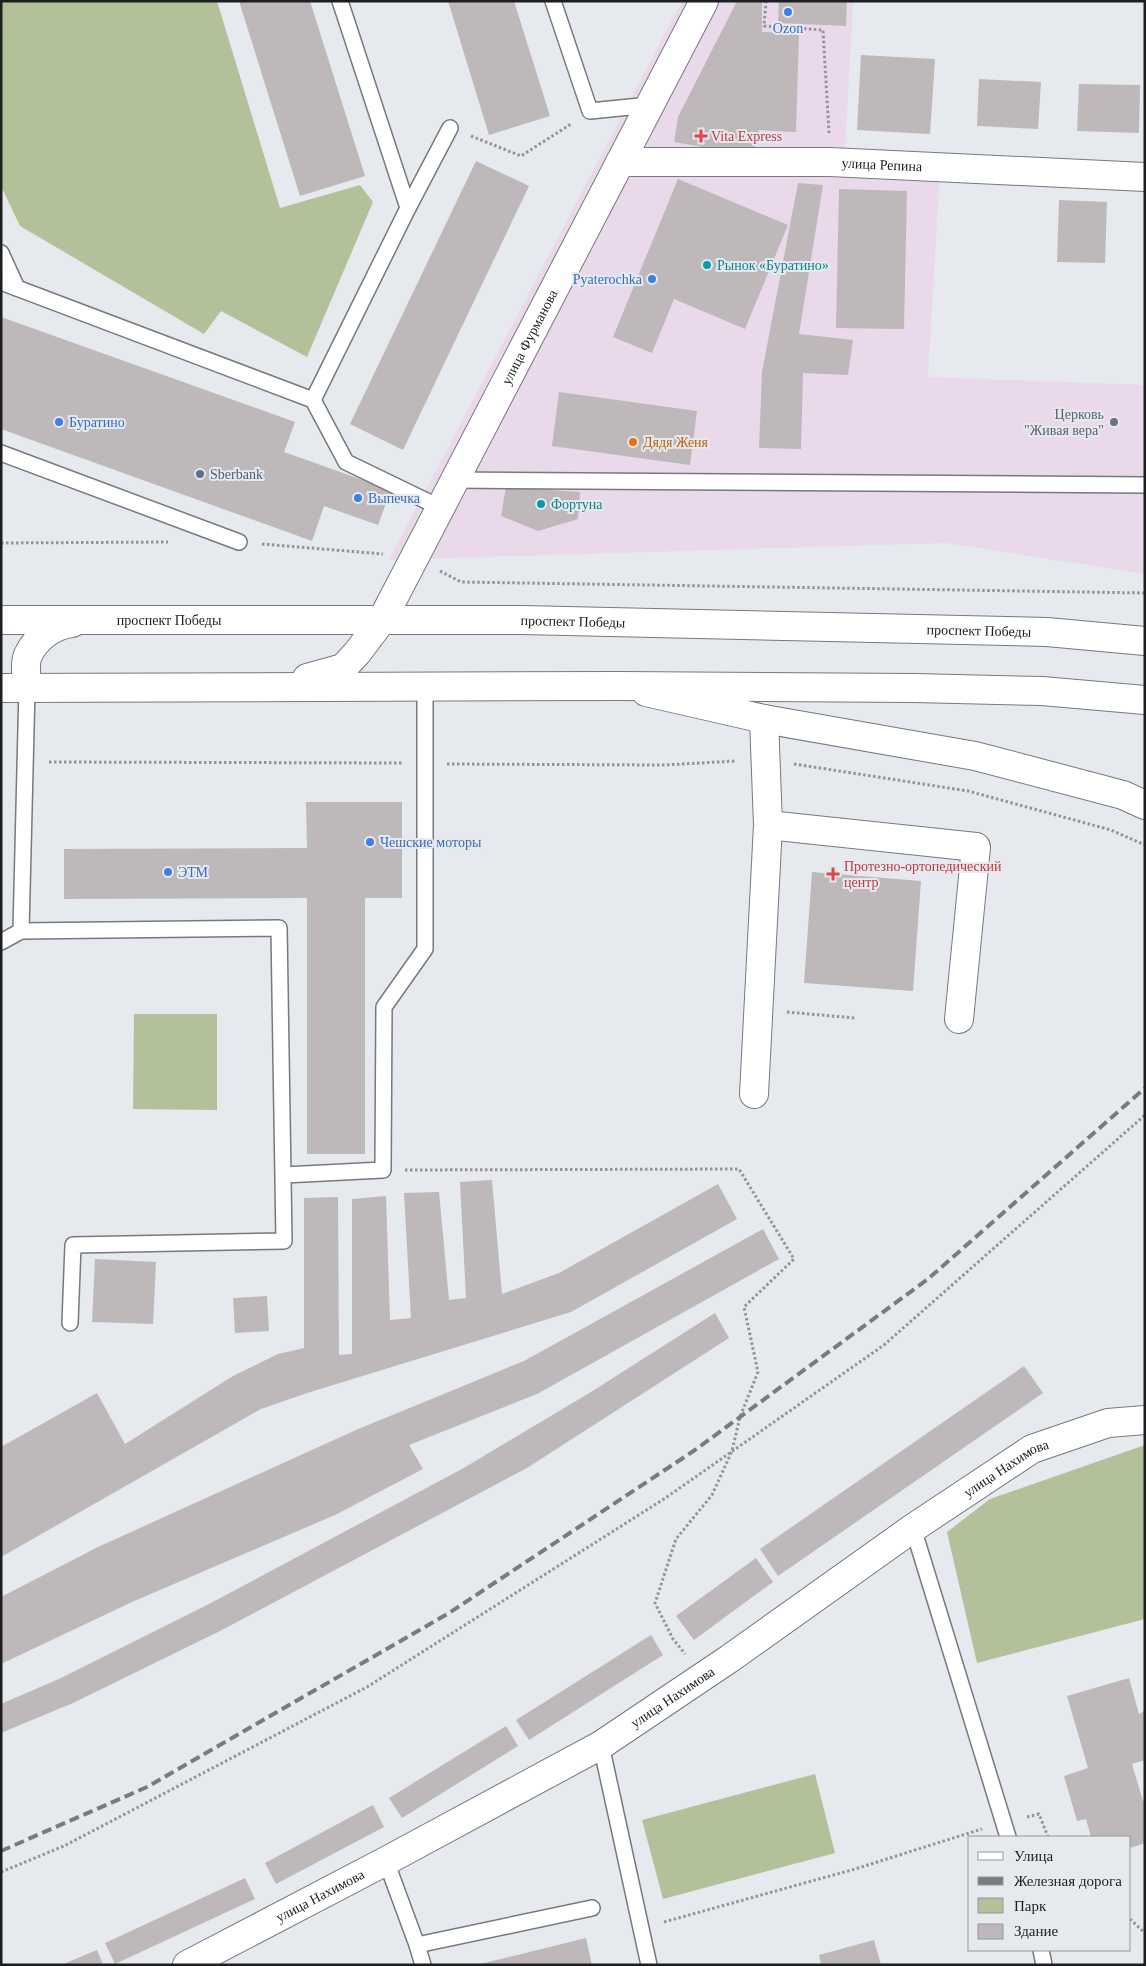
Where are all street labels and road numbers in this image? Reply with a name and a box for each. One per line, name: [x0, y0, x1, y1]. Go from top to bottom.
street label: улица Репина: [841, 155, 923, 174]
street label: улица Фурманова: [498, 286, 560, 387]
street label: проспект Победы: [520, 612, 626, 630]
street label: проспект Победы: [117, 613, 222, 628]
street label: проспект Победы: [926, 622, 1032, 639]
street label: улица Нахимова: [961, 1436, 1051, 1500]
street label: улица Нахимова: [628, 1663, 718, 1730]
street label: улица Нахимова: [273, 1866, 367, 1925]

